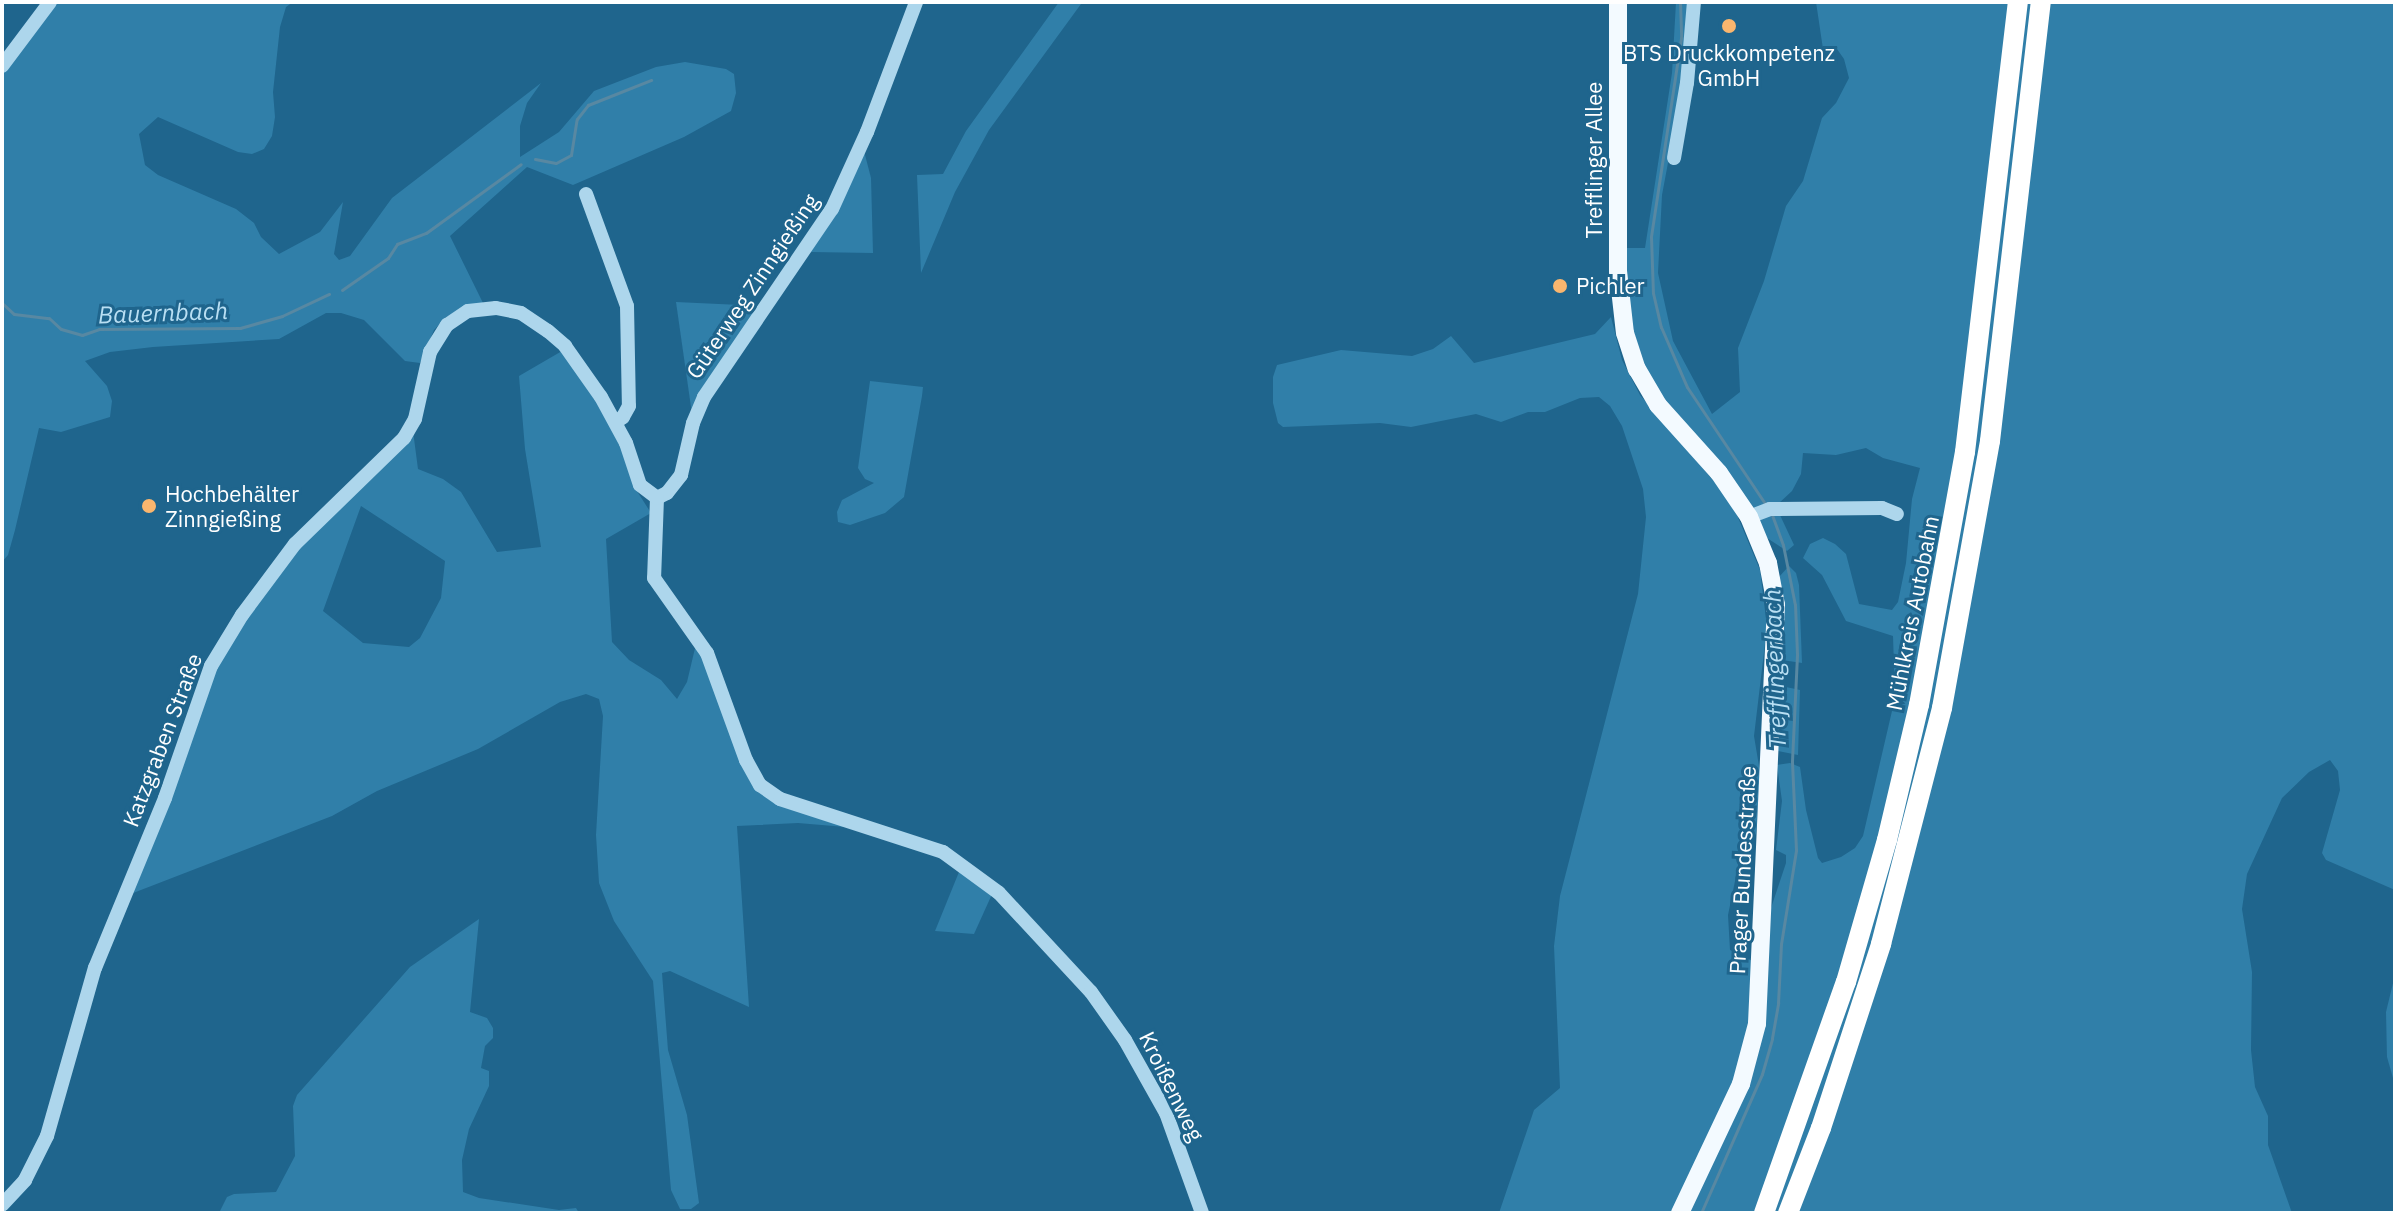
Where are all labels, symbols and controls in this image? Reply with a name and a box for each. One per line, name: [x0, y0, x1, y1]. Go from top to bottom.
marker: BTS Druckkompetenz GmbH: [1720, 17, 1738, 35]
place label: BTS Druckkompetenz GmbH: [1623, 39, 1835, 90]
street label: Trefflinger Allee: [1581, 82, 1607, 238]
street label: Güterweg Zinngießing: [680, 188, 824, 384]
place label: Pichler: [1576, 273, 1645, 299]
marker: Pichler: [1551, 277, 1569, 295]
water label: Bauernbach: [98, 296, 228, 330]
place label: Hochbehälter Zinngießing: [165, 480, 299, 532]
marker: Hochbehälter Zinngießing: [140, 497, 158, 515]
street label: Mühlkreis Autobahn: [1880, 513, 1944, 713]
water label: Trefflingerbach: [1758, 588, 1792, 750]
street label: Katzgraben Straße: [117, 650, 207, 830]
street label: Prager Bundesstraße: [1723, 765, 1761, 975]
street label: Kroißenweg: [1134, 1027, 1210, 1145]

